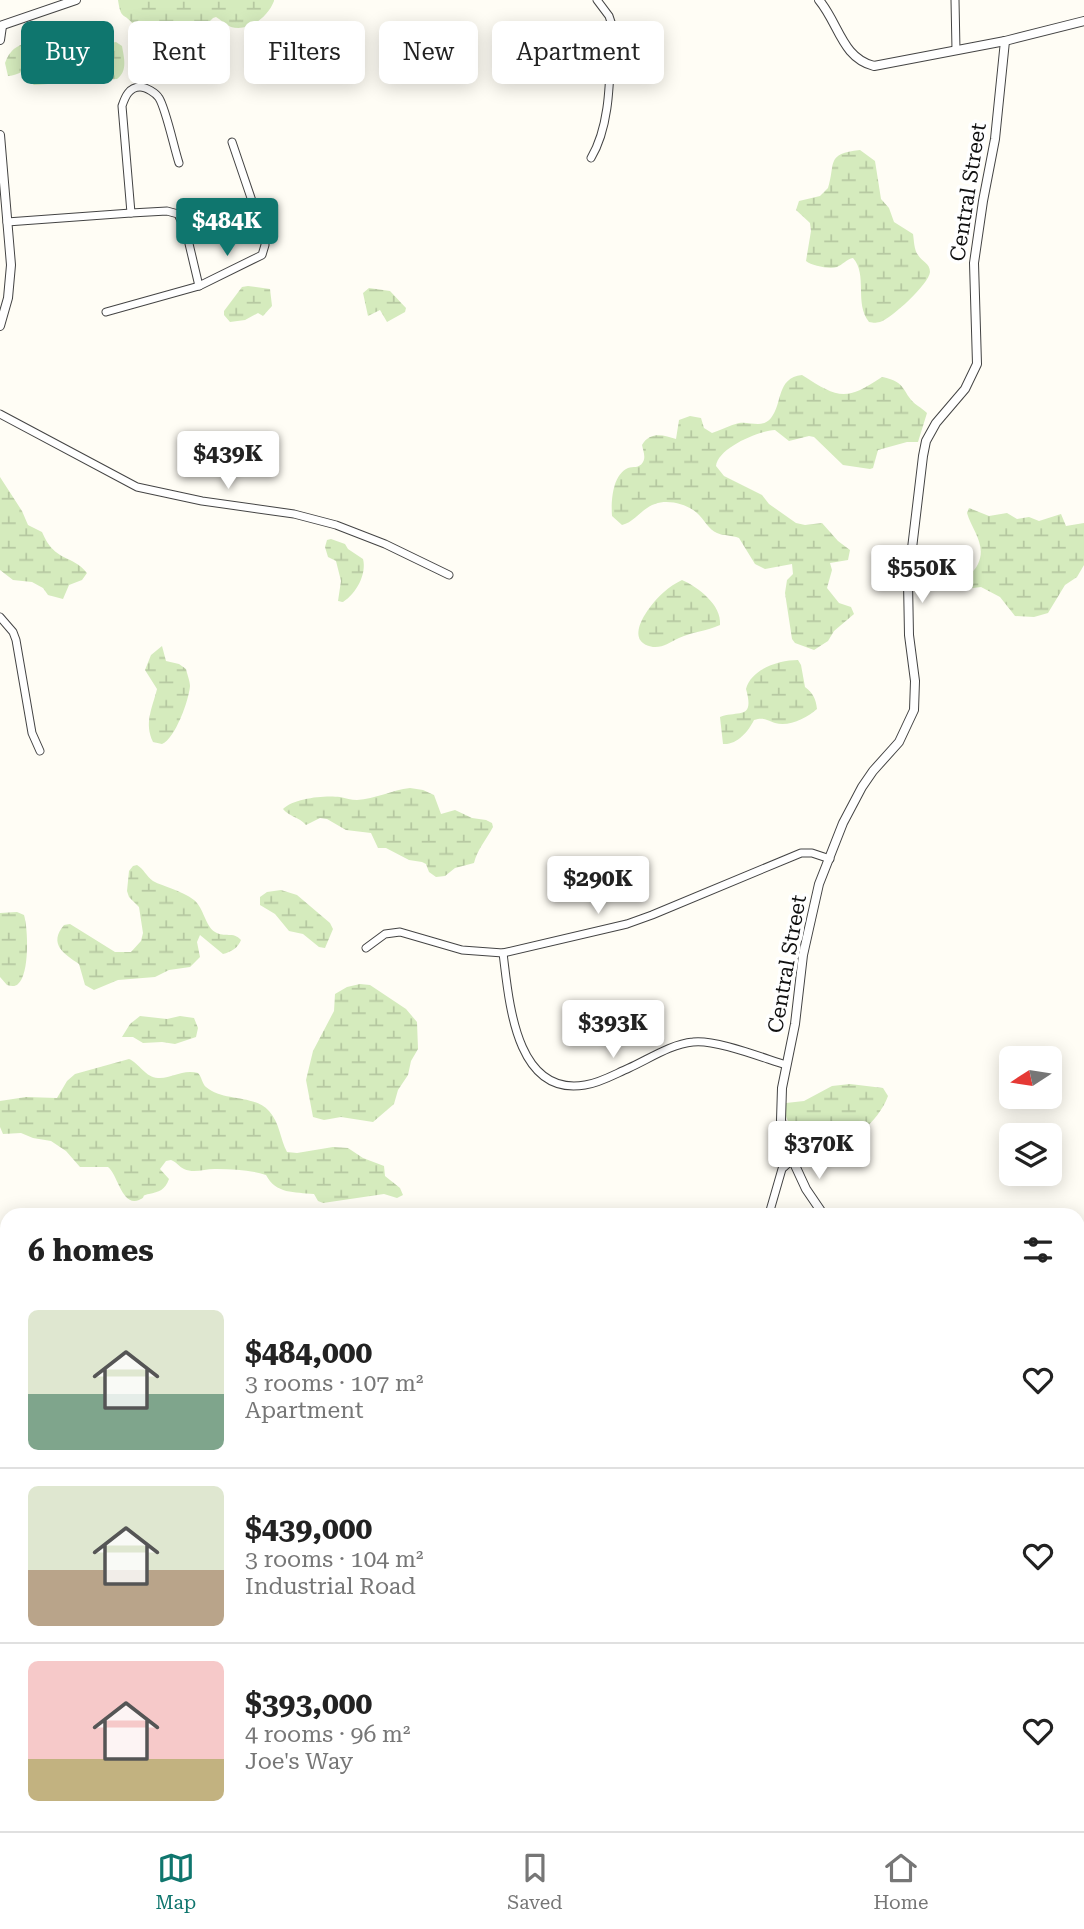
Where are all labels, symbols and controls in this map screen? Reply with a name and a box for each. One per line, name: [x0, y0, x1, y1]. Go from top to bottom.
chip: Buy: [21, 21, 114, 84]
chip: Rent: [128, 21, 230, 84]
chip: Filters: [244, 21, 365, 84]
chip: New: [379, 21, 478, 84]
chip: Apartment: [492, 21, 664, 84]
street label: Central Street: [945, 121, 991, 263]
pin: $484K: [178, 198, 276, 258]
text: $484K: [192, 207, 262, 234]
pin: $439K: [179, 432, 277, 491]
text: $439K: [193, 440, 263, 467]
pin: $550K: [873, 546, 971, 605]
text: $550K: [887, 554, 957, 581]
pin: $290K: [549, 856, 647, 916]
text: $290K: [563, 865, 633, 892]
street label: Central Street: [763, 893, 811, 1035]
pin: $393K: [564, 1000, 662, 1060]
text: $393K: [578, 1009, 648, 1036]
north arrow: [999, 1046, 1062, 1110]
map controls: [999, 1046, 1062, 1186]
pin: $370K: [770, 1122, 868, 1181]
button: layers: [999, 1123, 1062, 1186]
text: $370K: [784, 1130, 854, 1157]
icon: filters: [1019, 1231, 1057, 1269]
text: 6 homes: [28, 1233, 154, 1268]
text: $484,000: [245, 1335, 372, 1370]
icon: home: [84, 1338, 168, 1422]
icon: heart: [1019, 1361, 1057, 1399]
text: 3 rooms · 107 m²: [245, 1370, 423, 1397]
text: Apartment: [245, 1397, 364, 1424]
text: $439,000: [245, 1511, 372, 1546]
icon: home: [84, 1514, 168, 1598]
icon: heart: [1019, 1537, 1057, 1575]
text: 3 rooms · 104 m²: [245, 1546, 423, 1573]
text: Industrial Road: [245, 1573, 416, 1600]
text: $393,000: [245, 1686, 372, 1721]
icon: home: [84, 1689, 168, 1773]
icon: heart: [1019, 1712, 1057, 1750]
text: 4 rooms · 96 m²: [245, 1721, 411, 1748]
text: Joe's Way: [245, 1748, 353, 1775]
tab: Map: [156, 1849, 196, 1914]
tab: Saved: [507, 1849, 562, 1914]
tab: Home: [873, 1849, 928, 1914]

